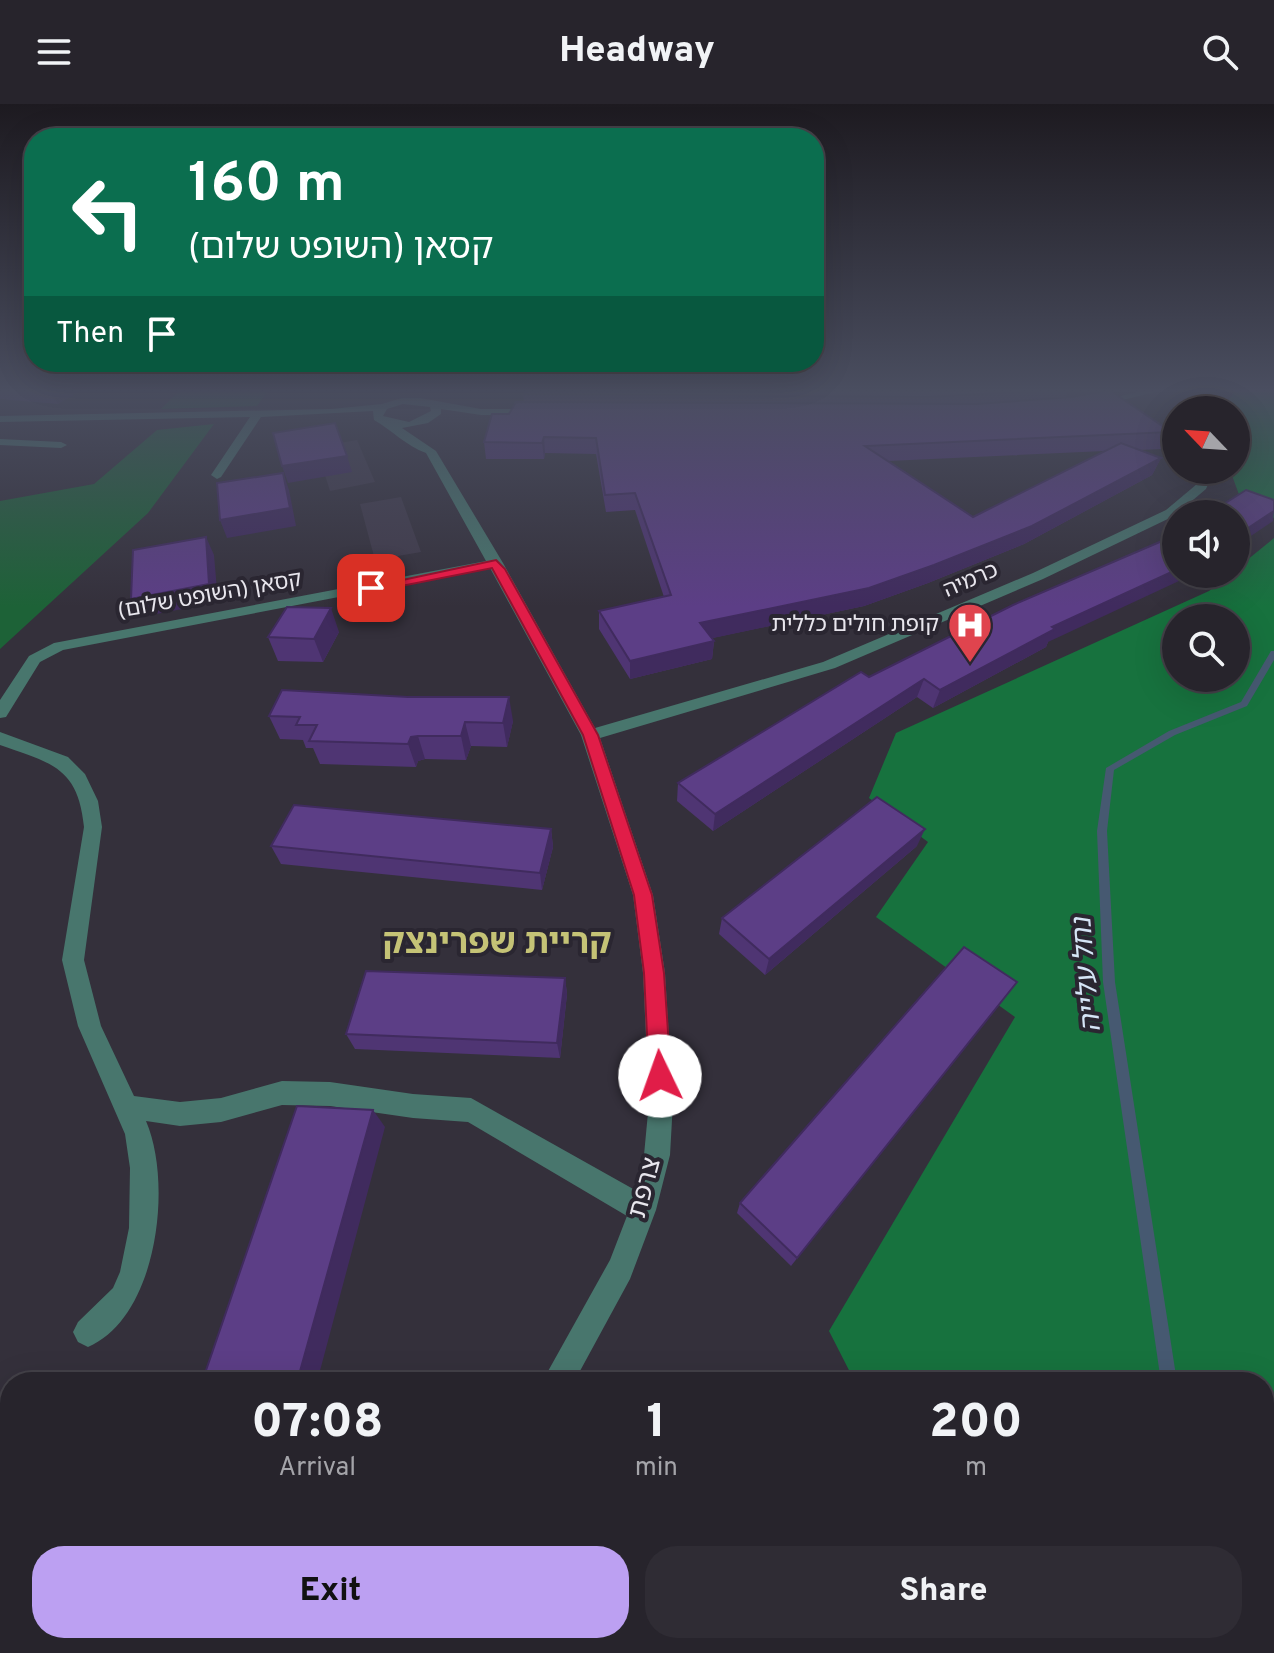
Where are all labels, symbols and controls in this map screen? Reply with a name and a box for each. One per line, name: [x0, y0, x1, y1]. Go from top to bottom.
text: Headway: [559, 29, 715, 75]
icon: menu: [32, 30, 76, 74]
icon: search: [1198, 30, 1242, 74]
text: 160 m: [188, 151, 345, 221]
icon: left: [56, 160, 160, 264]
text: קסאן (השופט שלום): [188, 226, 494, 272]
icon: arrive: [140, 312, 184, 356]
text: Then: [56, 316, 124, 353]
north arrow: [1162, 396, 1250, 484]
map controls: [1162, 396, 1250, 692]
button: sound: [1162, 500, 1250, 588]
pin: [337, 554, 405, 622]
street label: כרמיה: [939, 557, 1003, 605]
street label: קסאן (השופט שלום): [116, 566, 304, 626]
icon: arrive: [349, 566, 393, 610]
hospital icon: קופת חולים כללית: [946, 601, 994, 664]
button: search: [1162, 604, 1250, 692]
place label: קופת חולים כללית: [771, 612, 939, 639]
water label: נחל עלייה: [1065, 914, 1111, 1034]
district label: קריית שפרינצק: [382, 923, 612, 966]
position arrow: [618, 1034, 702, 1118]
street label: צרפת: [622, 1154, 670, 1222]
text: 07:08: [251, 1394, 383, 1454]
text: 1: [647, 1394, 666, 1454]
text: 200: [929, 1394, 1023, 1454]
text: Arrival: [279, 1452, 356, 1485]
text: min: [635, 1452, 678, 1485]
text: m: [965, 1452, 987, 1485]
button: Exit: [32, 1546, 629, 1638]
button: Share: [645, 1546, 1242, 1638]

